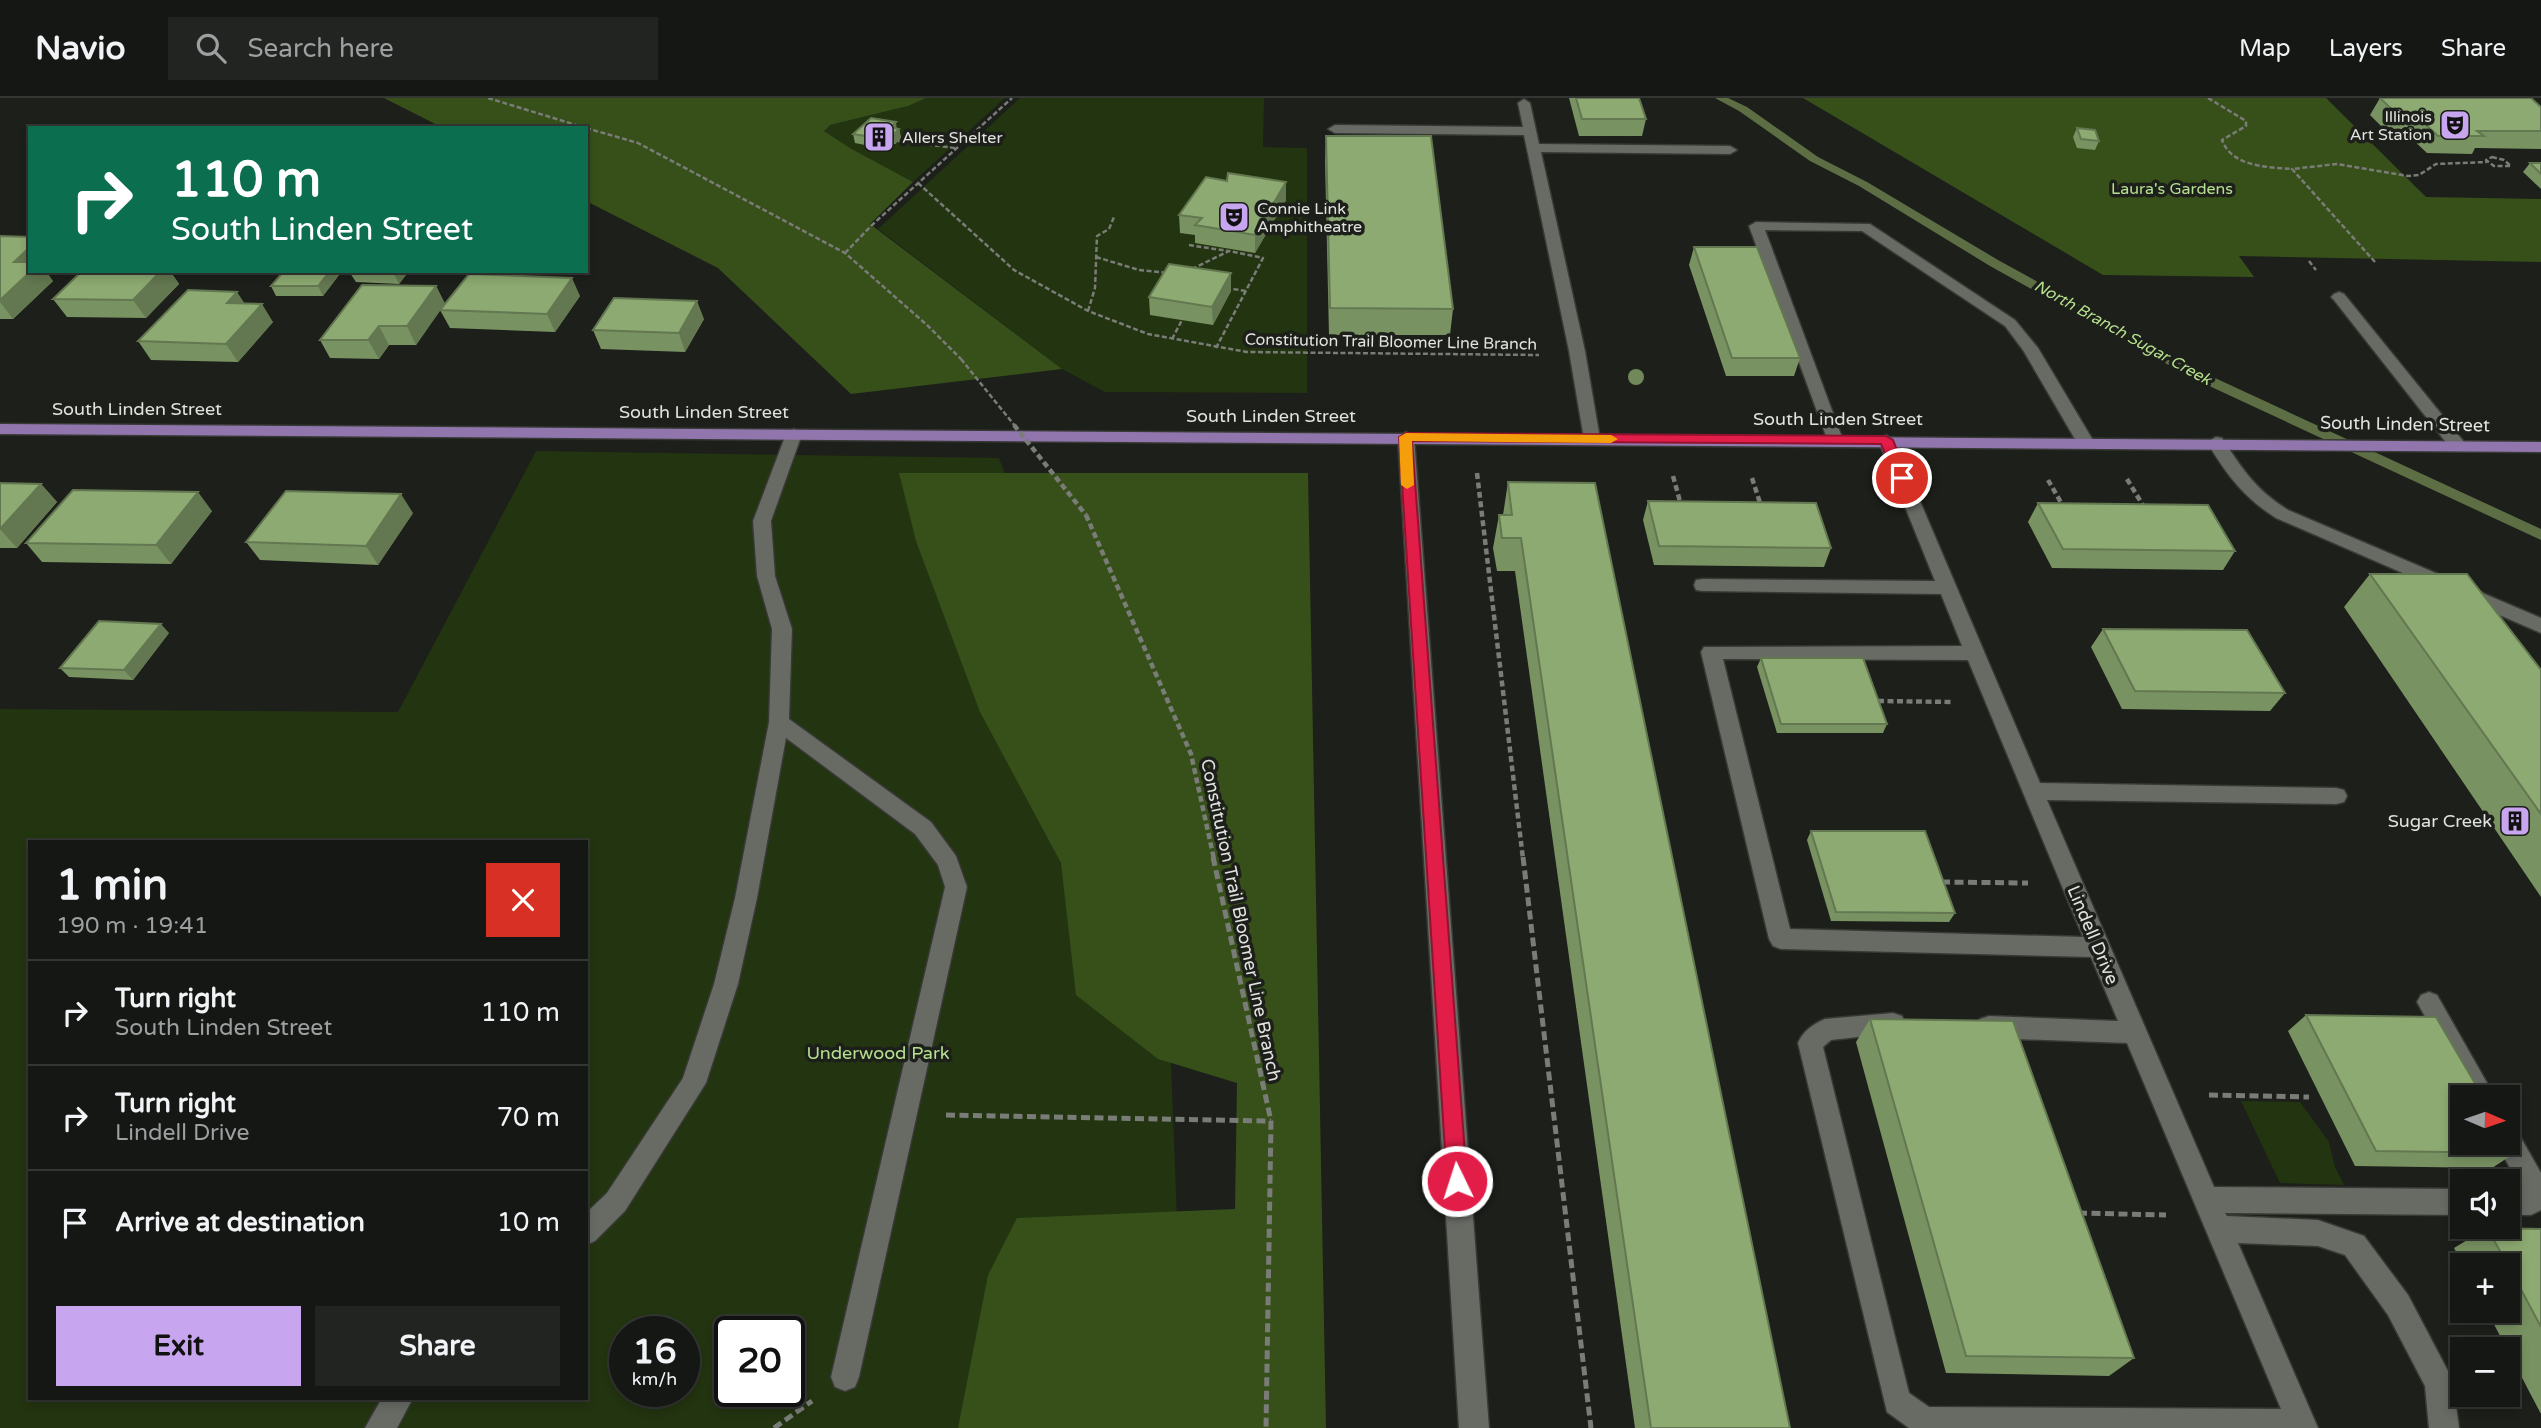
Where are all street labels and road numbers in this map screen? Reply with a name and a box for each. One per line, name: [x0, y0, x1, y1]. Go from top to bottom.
street label: Constitution Trail Bloomer Line Branch: [1245, 329, 1537, 355]
street label: South Linden Street: [52, 398, 222, 420]
street label: South Linden Street: [619, 401, 789, 423]
street label: South Linden Street: [1186, 405, 1356, 427]
street label: South Linden Street: [1753, 408, 1923, 430]
street label: South Linden Street: [2320, 412, 2490, 436]
street label: Constitution Trail Bloomer Line Branch: [1196, 757, 1286, 1083]
street label: Lindell Drive: [2062, 882, 2124, 988]

